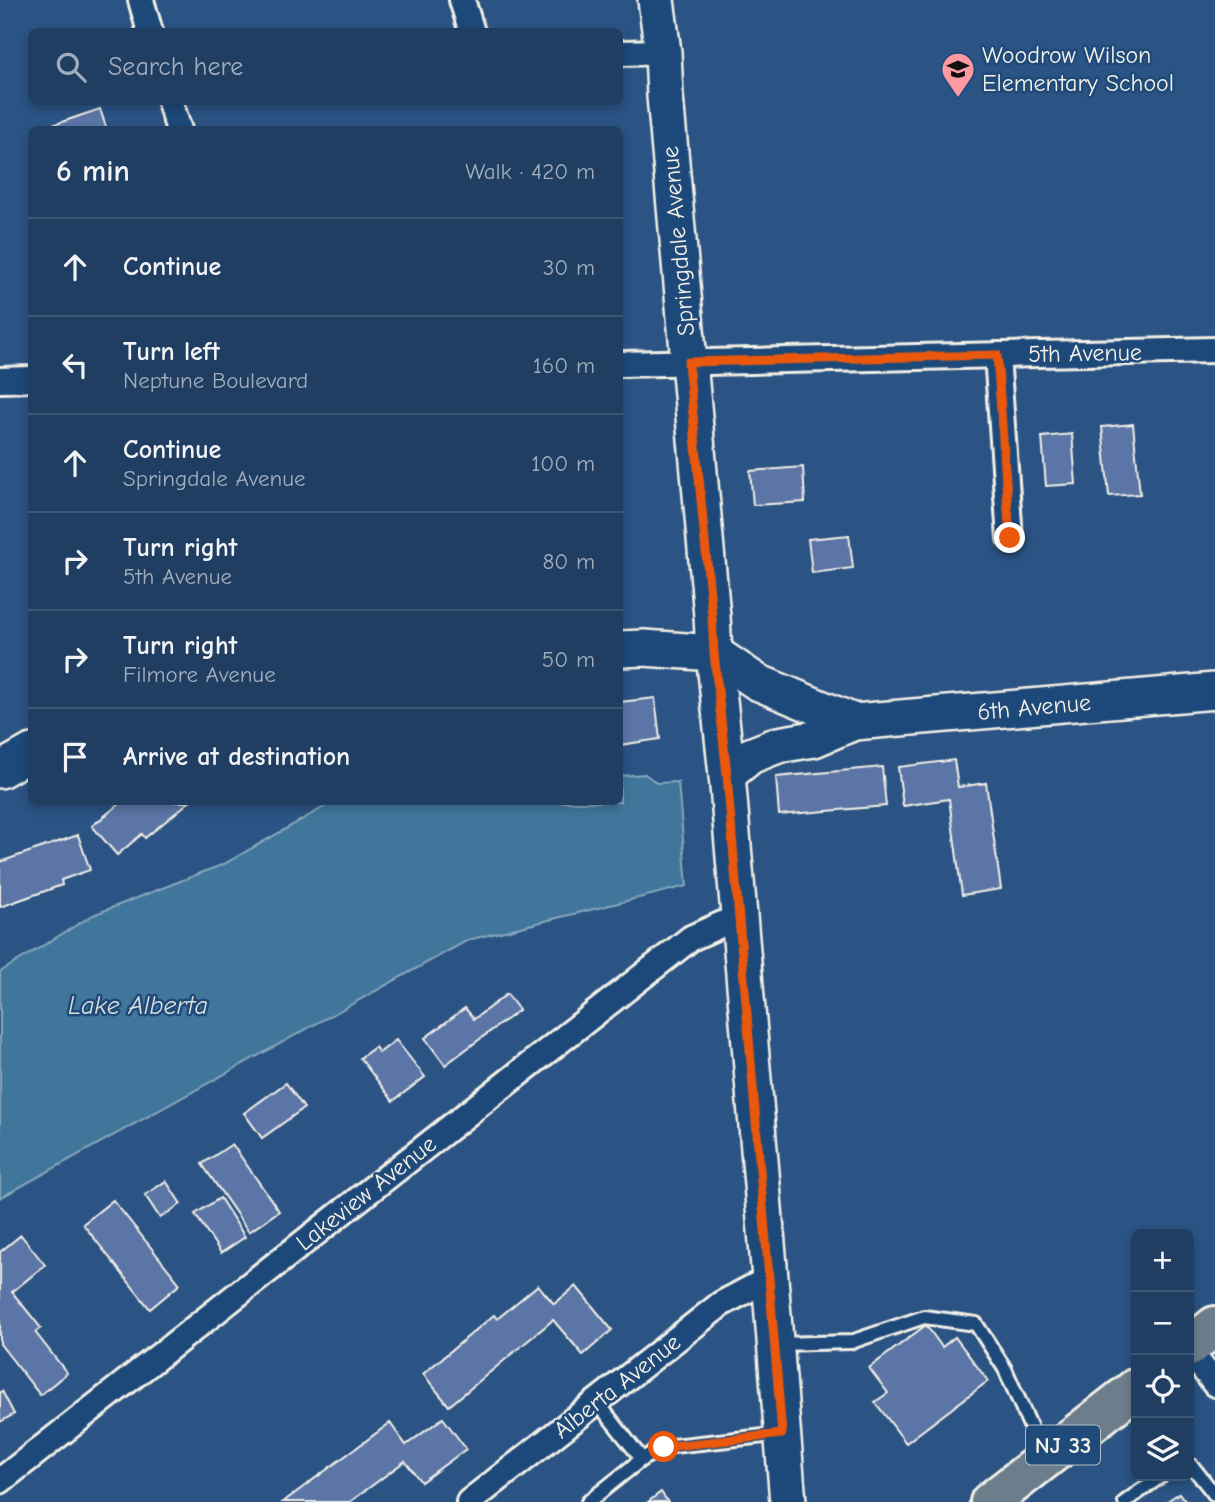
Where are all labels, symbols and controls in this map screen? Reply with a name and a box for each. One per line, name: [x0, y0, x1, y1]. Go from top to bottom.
search box: [28, 28, 623, 105]
place label: Woodrow Wilson Elementary School: [982, 41, 1174, 97]
icon: search: [52, 48, 90, 86]
school or university icon: Woodrow Wilson Elementary School: [939, 50, 977, 99]
text: Search here: [108, 52, 243, 82]
street label: Springdale Avenue: [656, 145, 700, 337]
text: 6 min: [56, 154, 130, 189]
text: Walk · 420 m: [465, 158, 595, 185]
icon: ahead: [56, 248, 94, 286]
text: Continue: [123, 252, 221, 282]
text: 30 m: [543, 254, 595, 281]
text: Turn left: [123, 337, 220, 367]
street label: 5th Avenue: [1028, 338, 1142, 368]
icon: left: [56, 346, 94, 384]
text: 160 m: [533, 352, 595, 379]
text: Neptune Boulevard: [123, 367, 308, 394]
text: Continue: [123, 435, 221, 465]
icon: ahead: [56, 444, 94, 482]
text: 100 m: [531, 450, 595, 477]
text: Springdale Avenue: [123, 465, 306, 492]
route end: [994, 522, 1025, 553]
text: Turn right: [123, 533, 237, 563]
icon: right: [56, 542, 94, 580]
text: 80 m: [542, 548, 595, 575]
text: 5th Avenue: [123, 563, 232, 590]
text: Turn right: [123, 631, 237, 661]
icon: right: [56, 640, 94, 678]
text: 50 m: [542, 646, 595, 673]
text: Filmore Avenue: [123, 661, 276, 688]
street label: 6th Avenue: [976, 688, 1092, 726]
icon: arrive: [56, 738, 94, 776]
text: Arrive at destination: [123, 742, 350, 772]
water label: Lake Alberta: [68, 991, 208, 1021]
street label: Lakeview Avenue: [290, 1130, 442, 1256]
map controls: [1131, 1229, 1194, 1481]
button: +: [1131, 1229, 1194, 1292]
button: −: [1131, 1292, 1194, 1355]
street label: Alberta Avenue: [548, 1328, 686, 1444]
button: locate: [1131, 1355, 1194, 1418]
button: layers: [1131, 1418, 1194, 1481]
road number: NJ 33: [1026, 1426, 1100, 1464]
route start: [648, 1431, 679, 1462]

